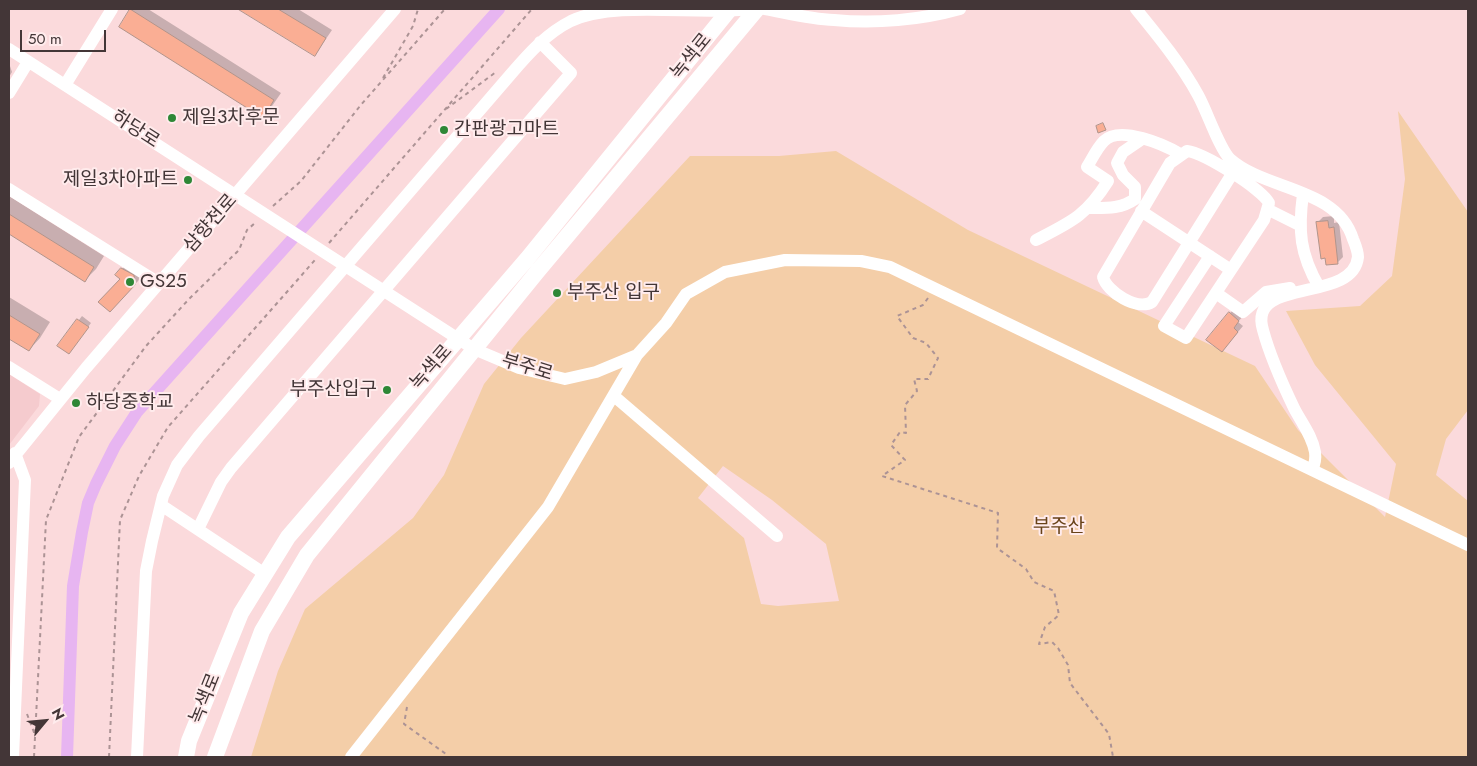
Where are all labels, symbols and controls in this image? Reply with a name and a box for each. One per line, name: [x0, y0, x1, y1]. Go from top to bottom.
scale bar: [22, 20, 109, 52]
text: 50 m: [28, 28, 62, 50]
street label: 녹색로: [667, 29, 717, 85]
street label: 하당로: [107, 106, 163, 154]
place label: 제일3차후문: [182, 107, 280, 129]
marker: 제일3차후문: [166, 112, 178, 124]
place label: 간판광고마트: [454, 119, 559, 141]
marker: 간판광고마트: [438, 124, 450, 136]
place label: 제일3차아파트: [63, 169, 178, 191]
marker: 제일3차아파트: [182, 174, 194, 186]
street label: 삼향천로: [179, 190, 243, 258]
place label: GS25: [140, 271, 187, 293]
marker: GS25: [124, 276, 136, 288]
place label: 부주산 입구: [567, 282, 660, 304]
marker: 부주산 입구: [551, 287, 563, 299]
street label: 녹색로: [406, 341, 458, 395]
street label: 부주로: [499, 349, 555, 387]
place label: 부주산입구: [290, 379, 377, 401]
marker: 부주산입구: [381, 384, 393, 396]
place label: 하당중학교: [86, 392, 173, 414]
marker: 하당중학교: [70, 397, 82, 409]
park label: 부주산: [1033, 516, 1085, 538]
street label: 녹색로: [186, 670, 226, 728]
north arrow: [20, 696, 70, 746]
text: N: [47, 704, 70, 724]

